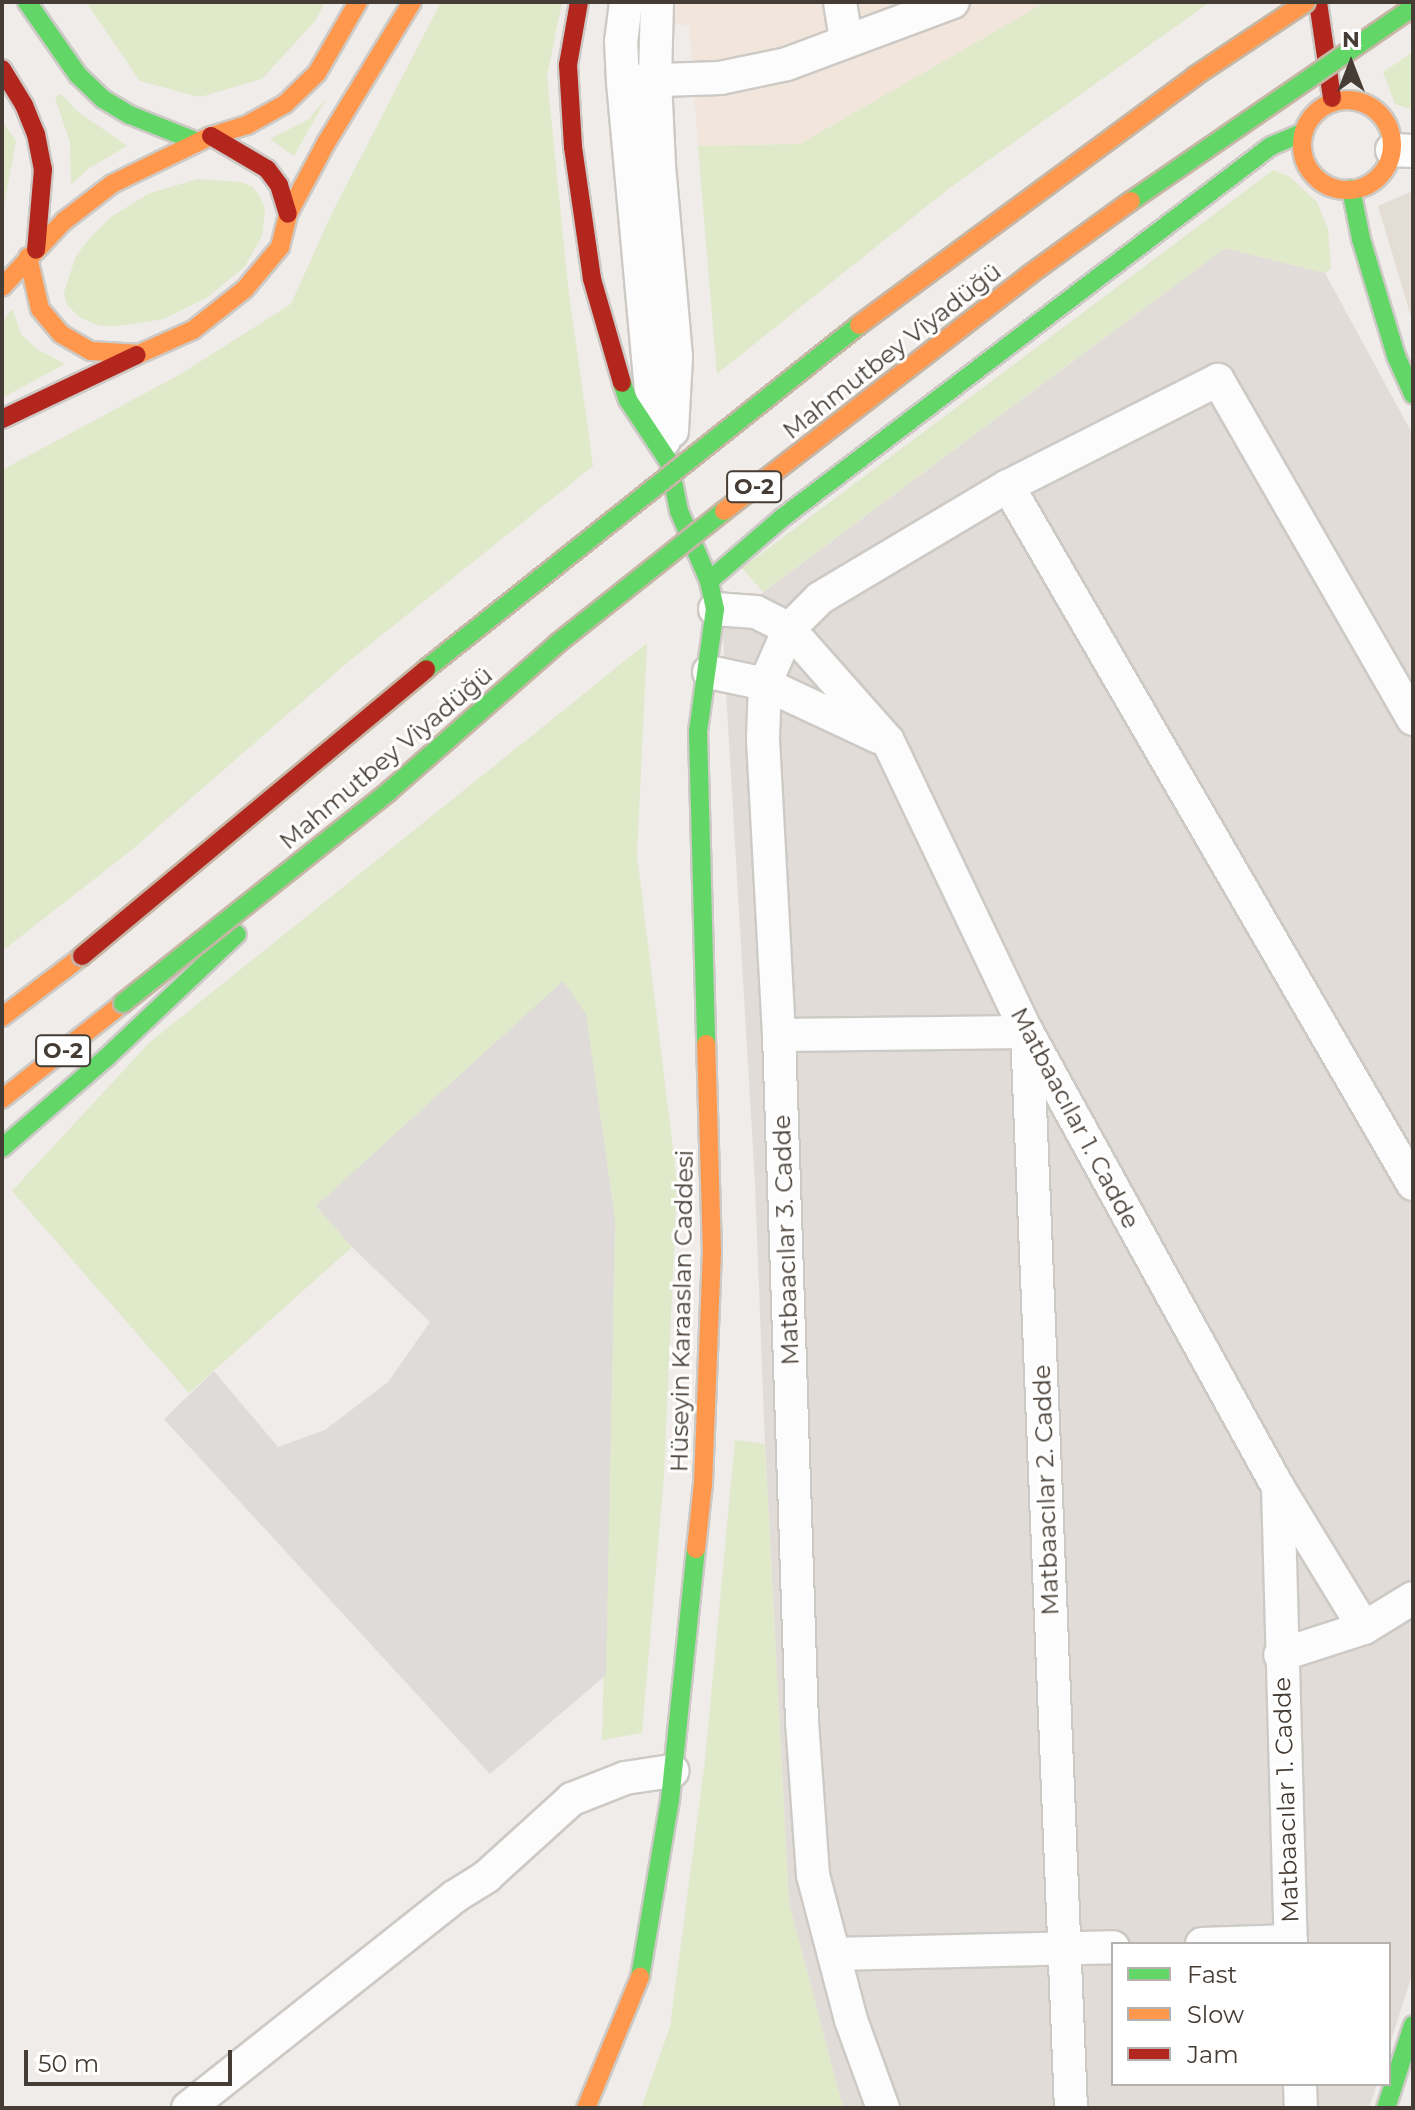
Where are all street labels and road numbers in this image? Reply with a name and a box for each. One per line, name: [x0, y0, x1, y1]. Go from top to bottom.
street label: Mahmutbey Viyadüğü: [777, 257, 1007, 445]
road number: O-2: [726, 469, 782, 505]
street label: Mahmutbey Viyadüğü: [274, 661, 498, 855]
street label: Matbaacılar 1. Cadde: [1005, 1003, 1145, 1233]
road number: O-2: [35, 1033, 91, 1069]
street label: Matbaacılar 3. Cadde: [767, 1114, 805, 1366]
street label: Hüseyin Karaaslan Caddesi: [665, 1149, 699, 1473]
street label: Matbaacılar 2. Cadde: [1027, 1364, 1065, 1616]
street label: Matbaacılar 1. Cadde: [1267, 1677, 1305, 1923]

